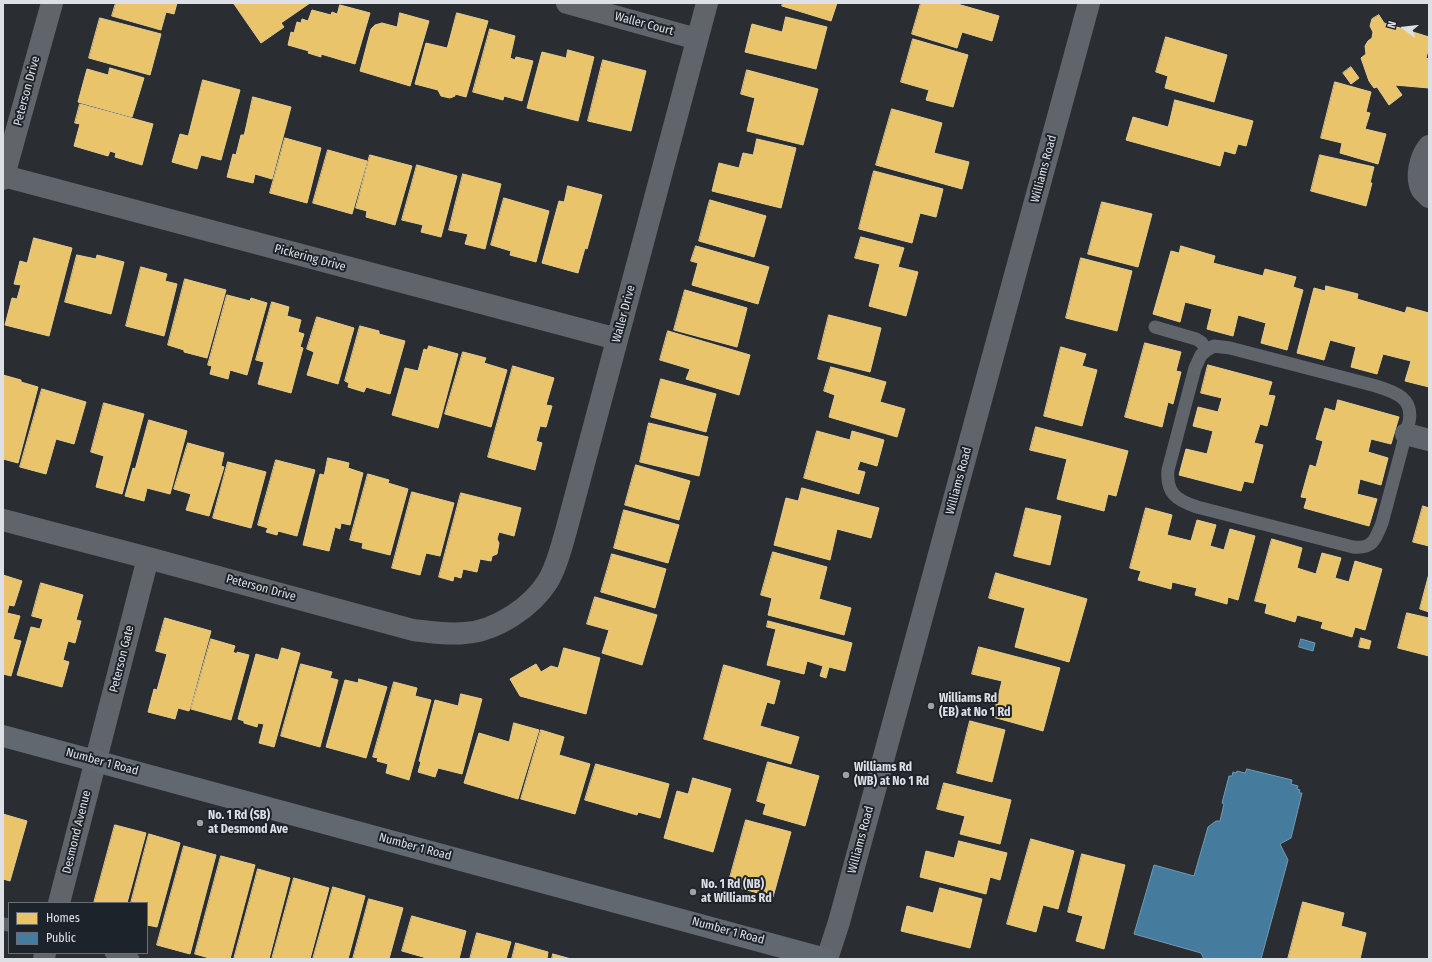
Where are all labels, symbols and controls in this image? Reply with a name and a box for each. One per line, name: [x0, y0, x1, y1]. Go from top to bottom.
north arrow: [1384, 8, 1424, 48]
street label: Waller Court: [613, 9, 675, 39]
text: N: [1385, 20, 1399, 30]
street label: Peterson Drive: [11, 55, 43, 127]
street label: Williams Road: [1028, 134, 1060, 204]
street label: Pickering Drive: [273, 242, 347, 274]
street label: Waller Drive: [609, 284, 639, 344]
street label: Williams Road: [943, 446, 975, 516]
street label: Peterson Drive: [225, 572, 297, 604]
street label: Peterson Gate: [107, 624, 137, 694]
place label: Williams Rd (EB) at No 1 Rd: [939, 692, 1011, 720]
marker: Williams Rd (EB) at No 1 Rd: [926, 701, 936, 711]
street label: Number 1 Road: [64, 745, 140, 779]
place label: Williams Rd (WB) at No 1 Rd: [854, 761, 929, 789]
marker: Williams Rd (WB) at No 1 Rd: [841, 770, 851, 780]
street label: Desmond Avenue: [60, 789, 94, 875]
street label: Williams Road: [845, 805, 877, 875]
place label: No. 1 Rd (SB) at Desmond Ave: [208, 809, 288, 837]
marker: No. 1 Rd (SB) at Desmond Ave: [195, 818, 205, 828]
street label: Number 1 Road: [377, 830, 453, 864]
place label: No. 1 Rd (NB) at Williams Rd: [701, 878, 772, 906]
marker: No. 1 Rd (NB) at Williams Rd: [688, 887, 698, 897]
legend: [8, 902, 148, 954]
text: Homes: [46, 911, 80, 925]
street label: Number 1 Road: [690, 914, 766, 948]
text: Public: [46, 931, 76, 945]

